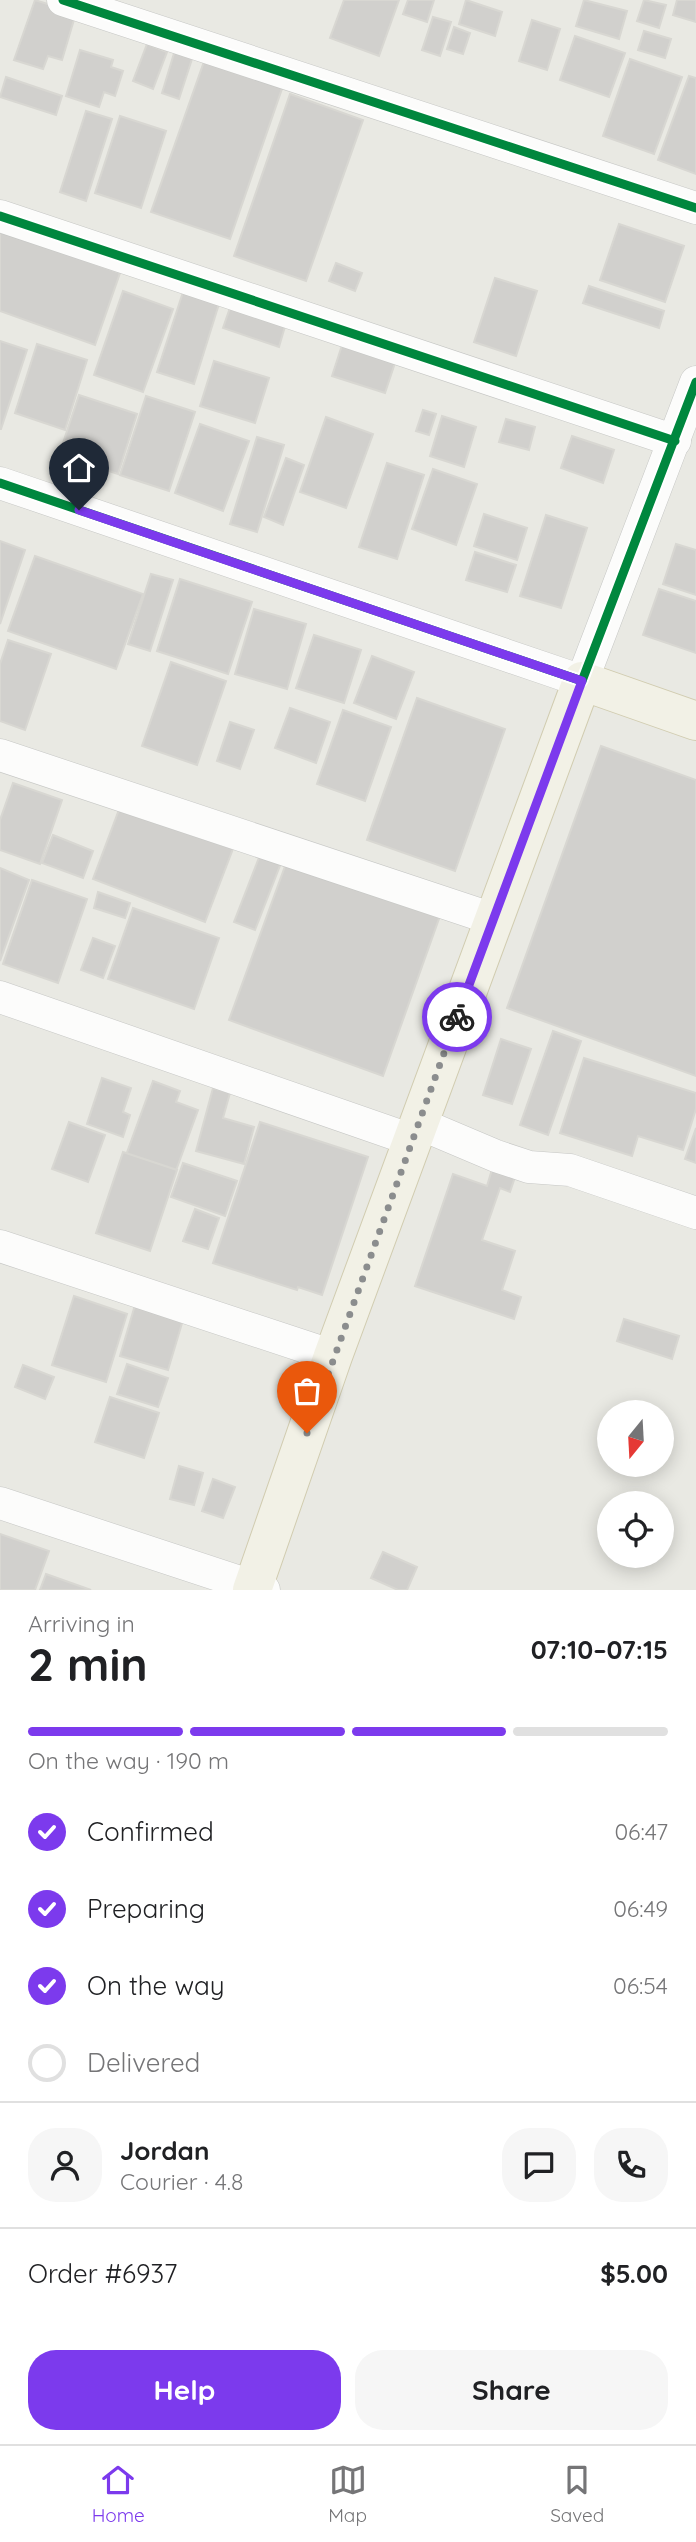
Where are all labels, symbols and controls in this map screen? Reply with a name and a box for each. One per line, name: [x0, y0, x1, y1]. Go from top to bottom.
pin: [49, 438, 109, 510]
icon: home: [60, 449, 98, 487]
courier: [422, 982, 492, 1052]
icon: bike: [438, 998, 476, 1036]
pin: [277, 1361, 337, 1433]
icon: bag: [288, 1372, 326, 1410]
north arrow: [597, 1400, 674, 1477]
map controls: [597, 1400, 674, 1568]
button: locate: [597, 1491, 674, 1568]
text: Arriving in: [28, 1609, 135, 1638]
text: 07:10–07:15: [531, 1633, 668, 1666]
text: 2 min: [28, 1635, 148, 1693]
text: On the way · 190 m: [28, 1746, 229, 1775]
icon: check: [28, 1813, 66, 1851]
text: Confirmed: [87, 1815, 214, 1848]
text: 06:47: [614, 1817, 668, 1846]
icon: check: [28, 1890, 66, 1928]
text: Preparing: [87, 1892, 205, 1925]
text: 06:49: [613, 1894, 668, 1923]
icon: check: [28, 1967, 66, 2005]
text: On the way: [87, 1969, 225, 2002]
text: 06:54: [613, 1971, 668, 2000]
text: Delivered: [87, 2046, 200, 2079]
button: person: [28, 2128, 102, 2202]
button: chat: [502, 2128, 576, 2202]
button: phone: [594, 2128, 668, 2202]
text: Jordan: [120, 2134, 209, 2167]
text: Courier · 4.8: [120, 2167, 243, 2196]
text: Order #6937: [28, 2257, 177, 2290]
text: $5.00: [600, 2257, 668, 2290]
button: Help: [28, 2350, 341, 2430]
button: Share: [355, 2350, 668, 2430]
tab: Home: [92, 2461, 145, 2527]
tab: Map: [328, 2461, 367, 2527]
tab: Saved: [550, 2461, 604, 2527]

